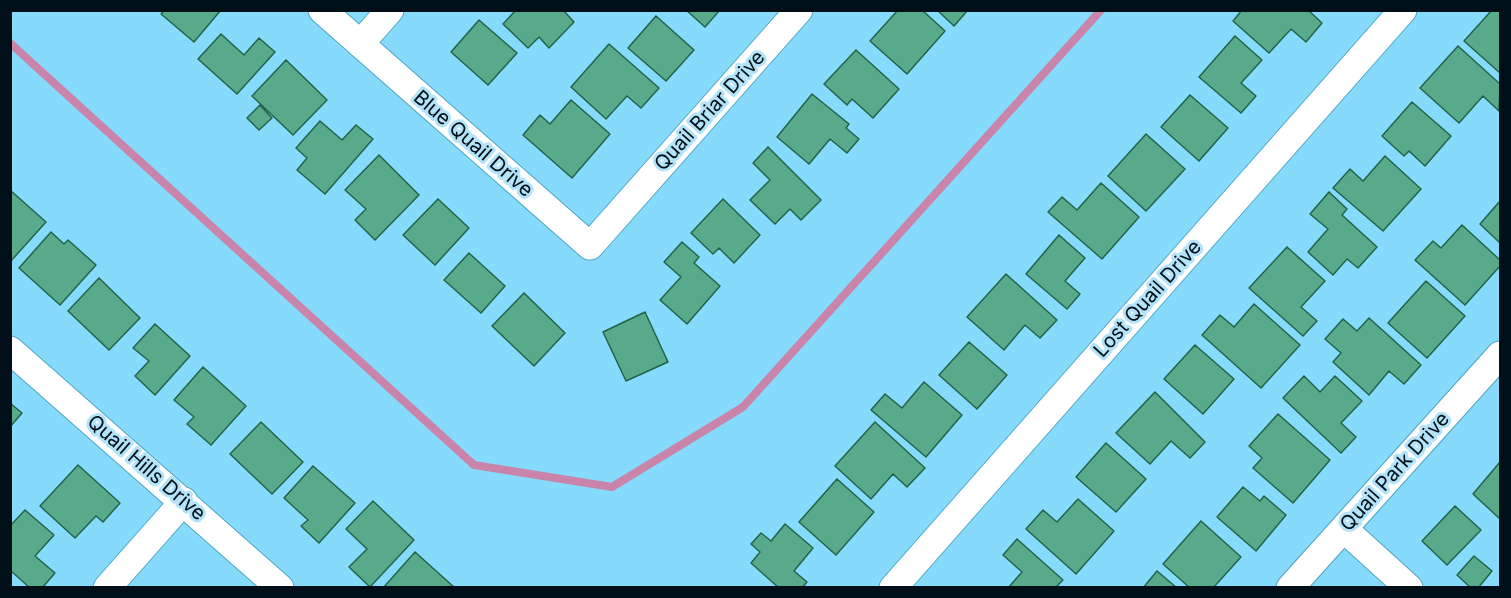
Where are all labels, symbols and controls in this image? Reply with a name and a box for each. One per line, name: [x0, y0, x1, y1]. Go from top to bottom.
street label: Quail Briar Drive: [650, 46, 770, 176]
street label: Blue Quail Drive: [408, 86, 538, 202]
street label: Lost Quail Drive: [1089, 235, 1207, 363]
street label: Quail Park Drive: [1335, 408, 1455, 536]
street label: Quail Hills Drive: [82, 410, 210, 526]

